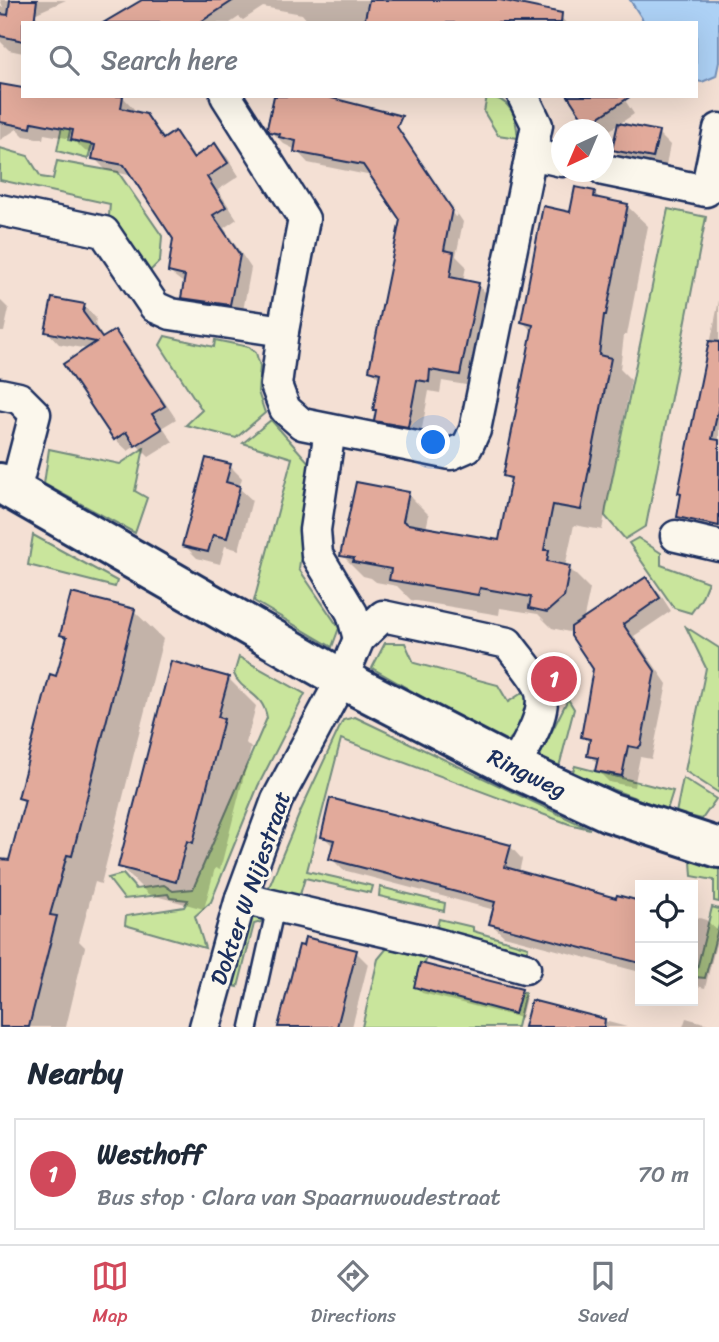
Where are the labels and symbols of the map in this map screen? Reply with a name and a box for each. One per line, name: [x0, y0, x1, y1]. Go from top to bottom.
north arrow: [551, 119, 614, 182]
your location: [416, 425, 450, 459]
pin: 1: [531, 653, 577, 705]
street label: Ringweg: [480, 737, 574, 810]
street label: Dokter W Nijestraat: [198, 786, 303, 991]

